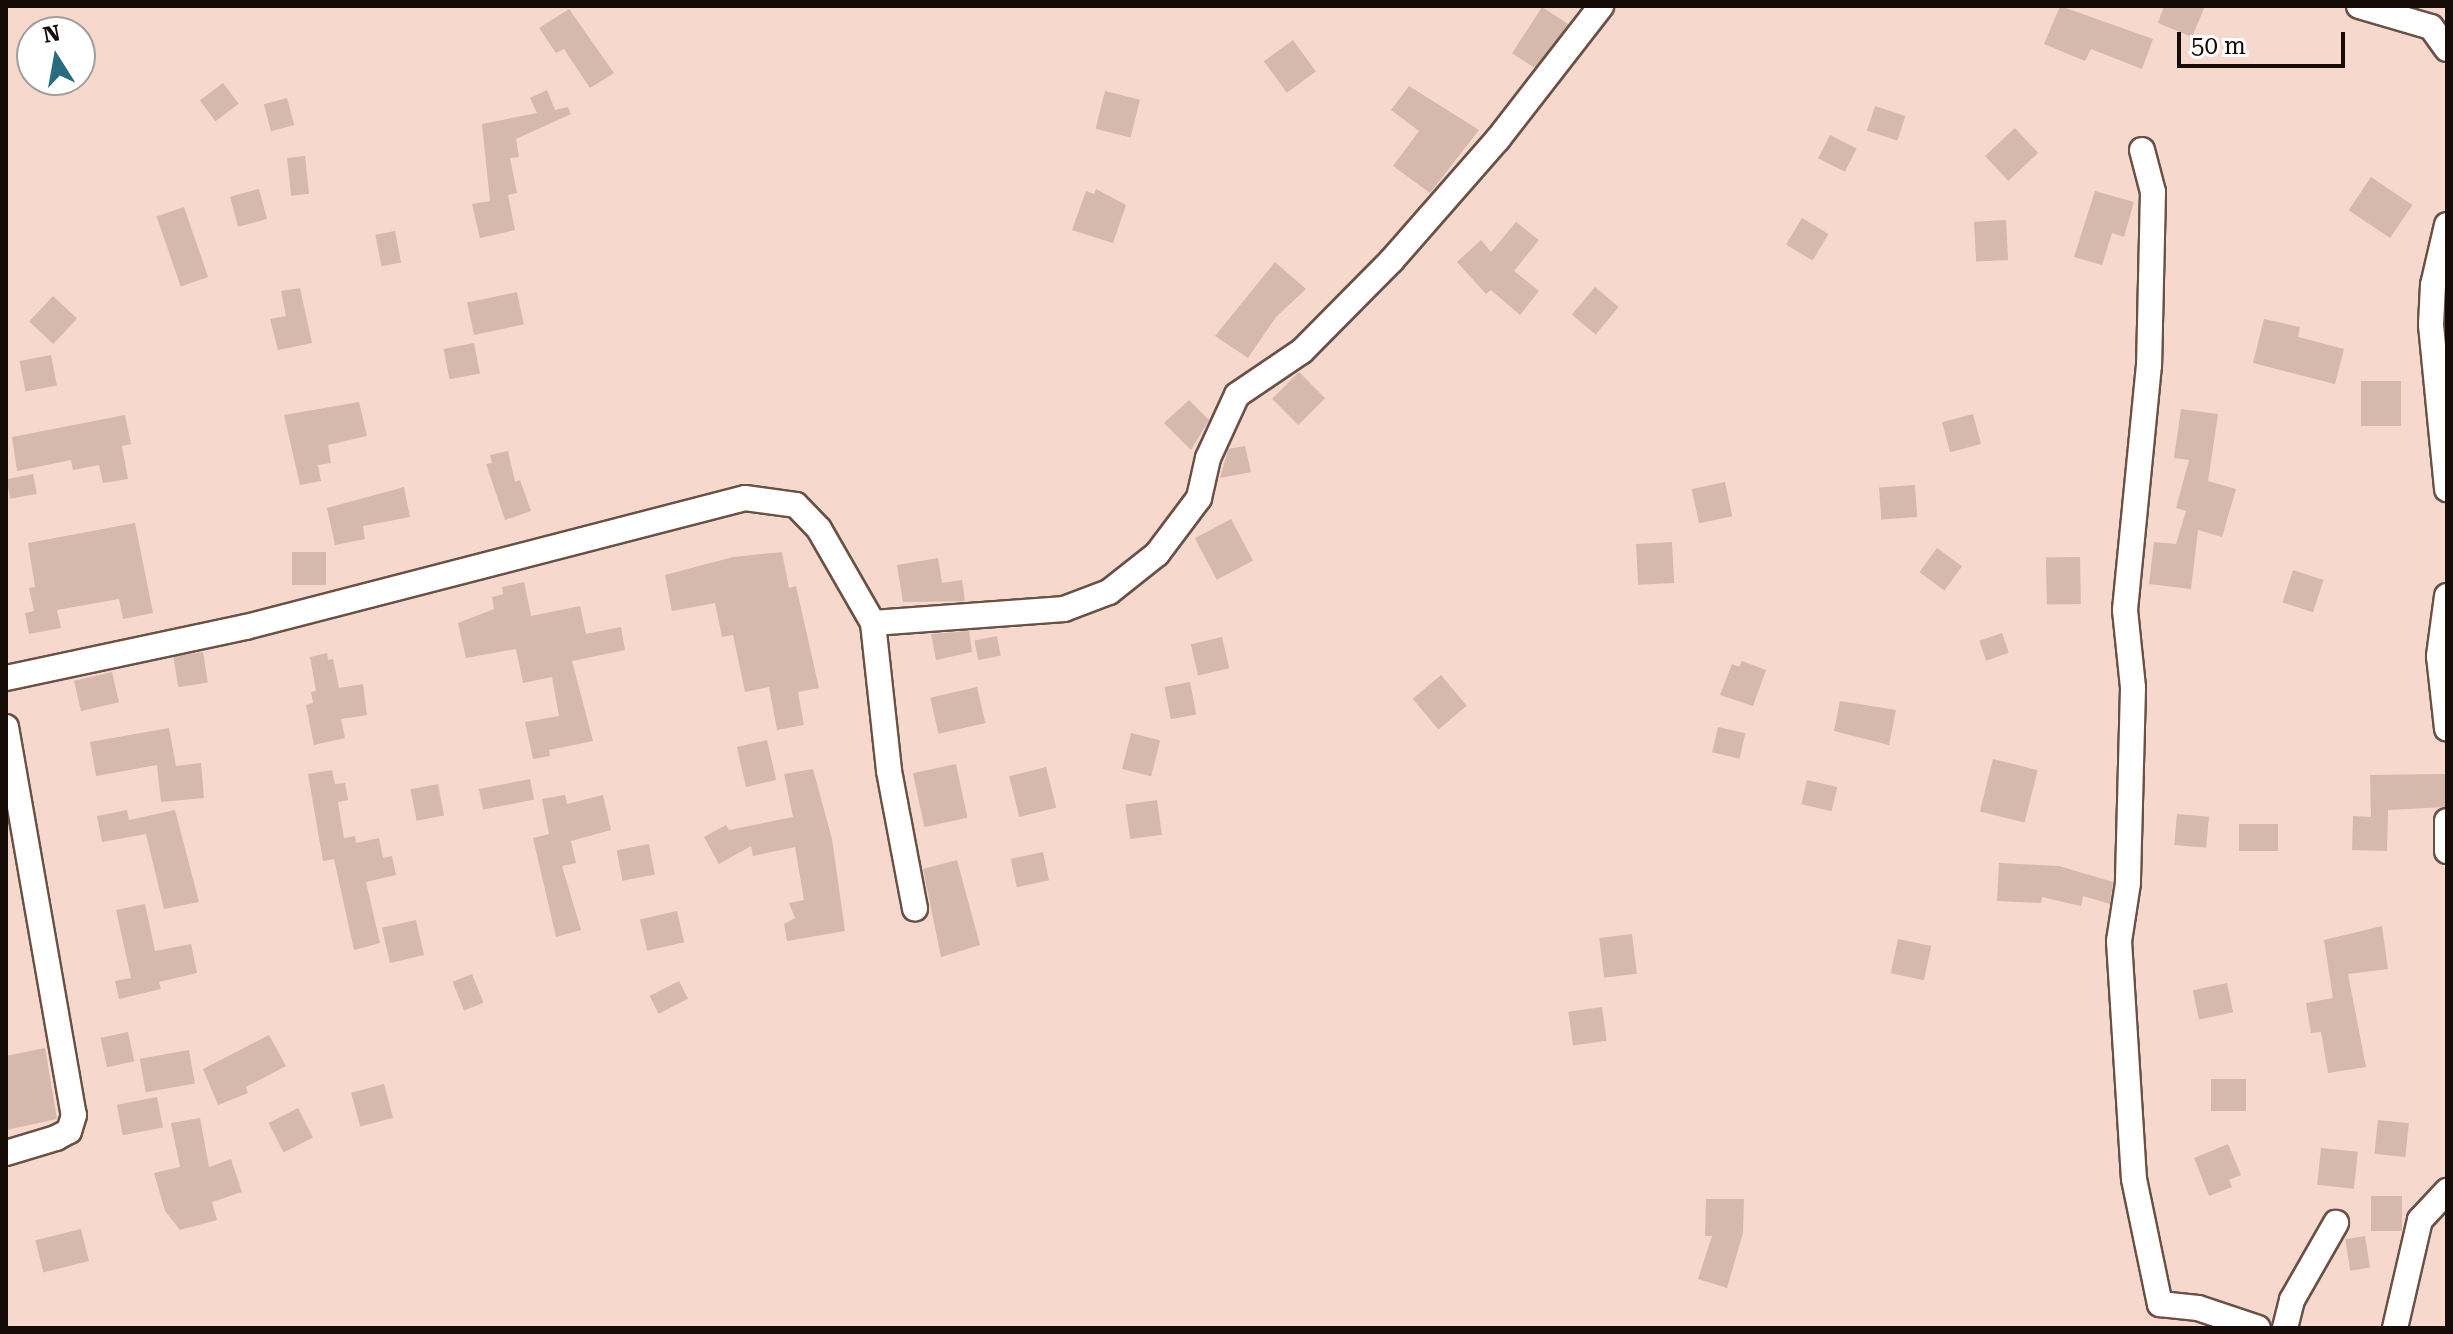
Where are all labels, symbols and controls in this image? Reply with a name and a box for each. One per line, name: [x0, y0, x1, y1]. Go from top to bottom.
north arrow: [16, 16, 96, 96]
scale bar: [2181, 16, 2349, 66]
text: N: [41, 20, 62, 48]
text: 50 m: [2191, 32, 2246, 60]

